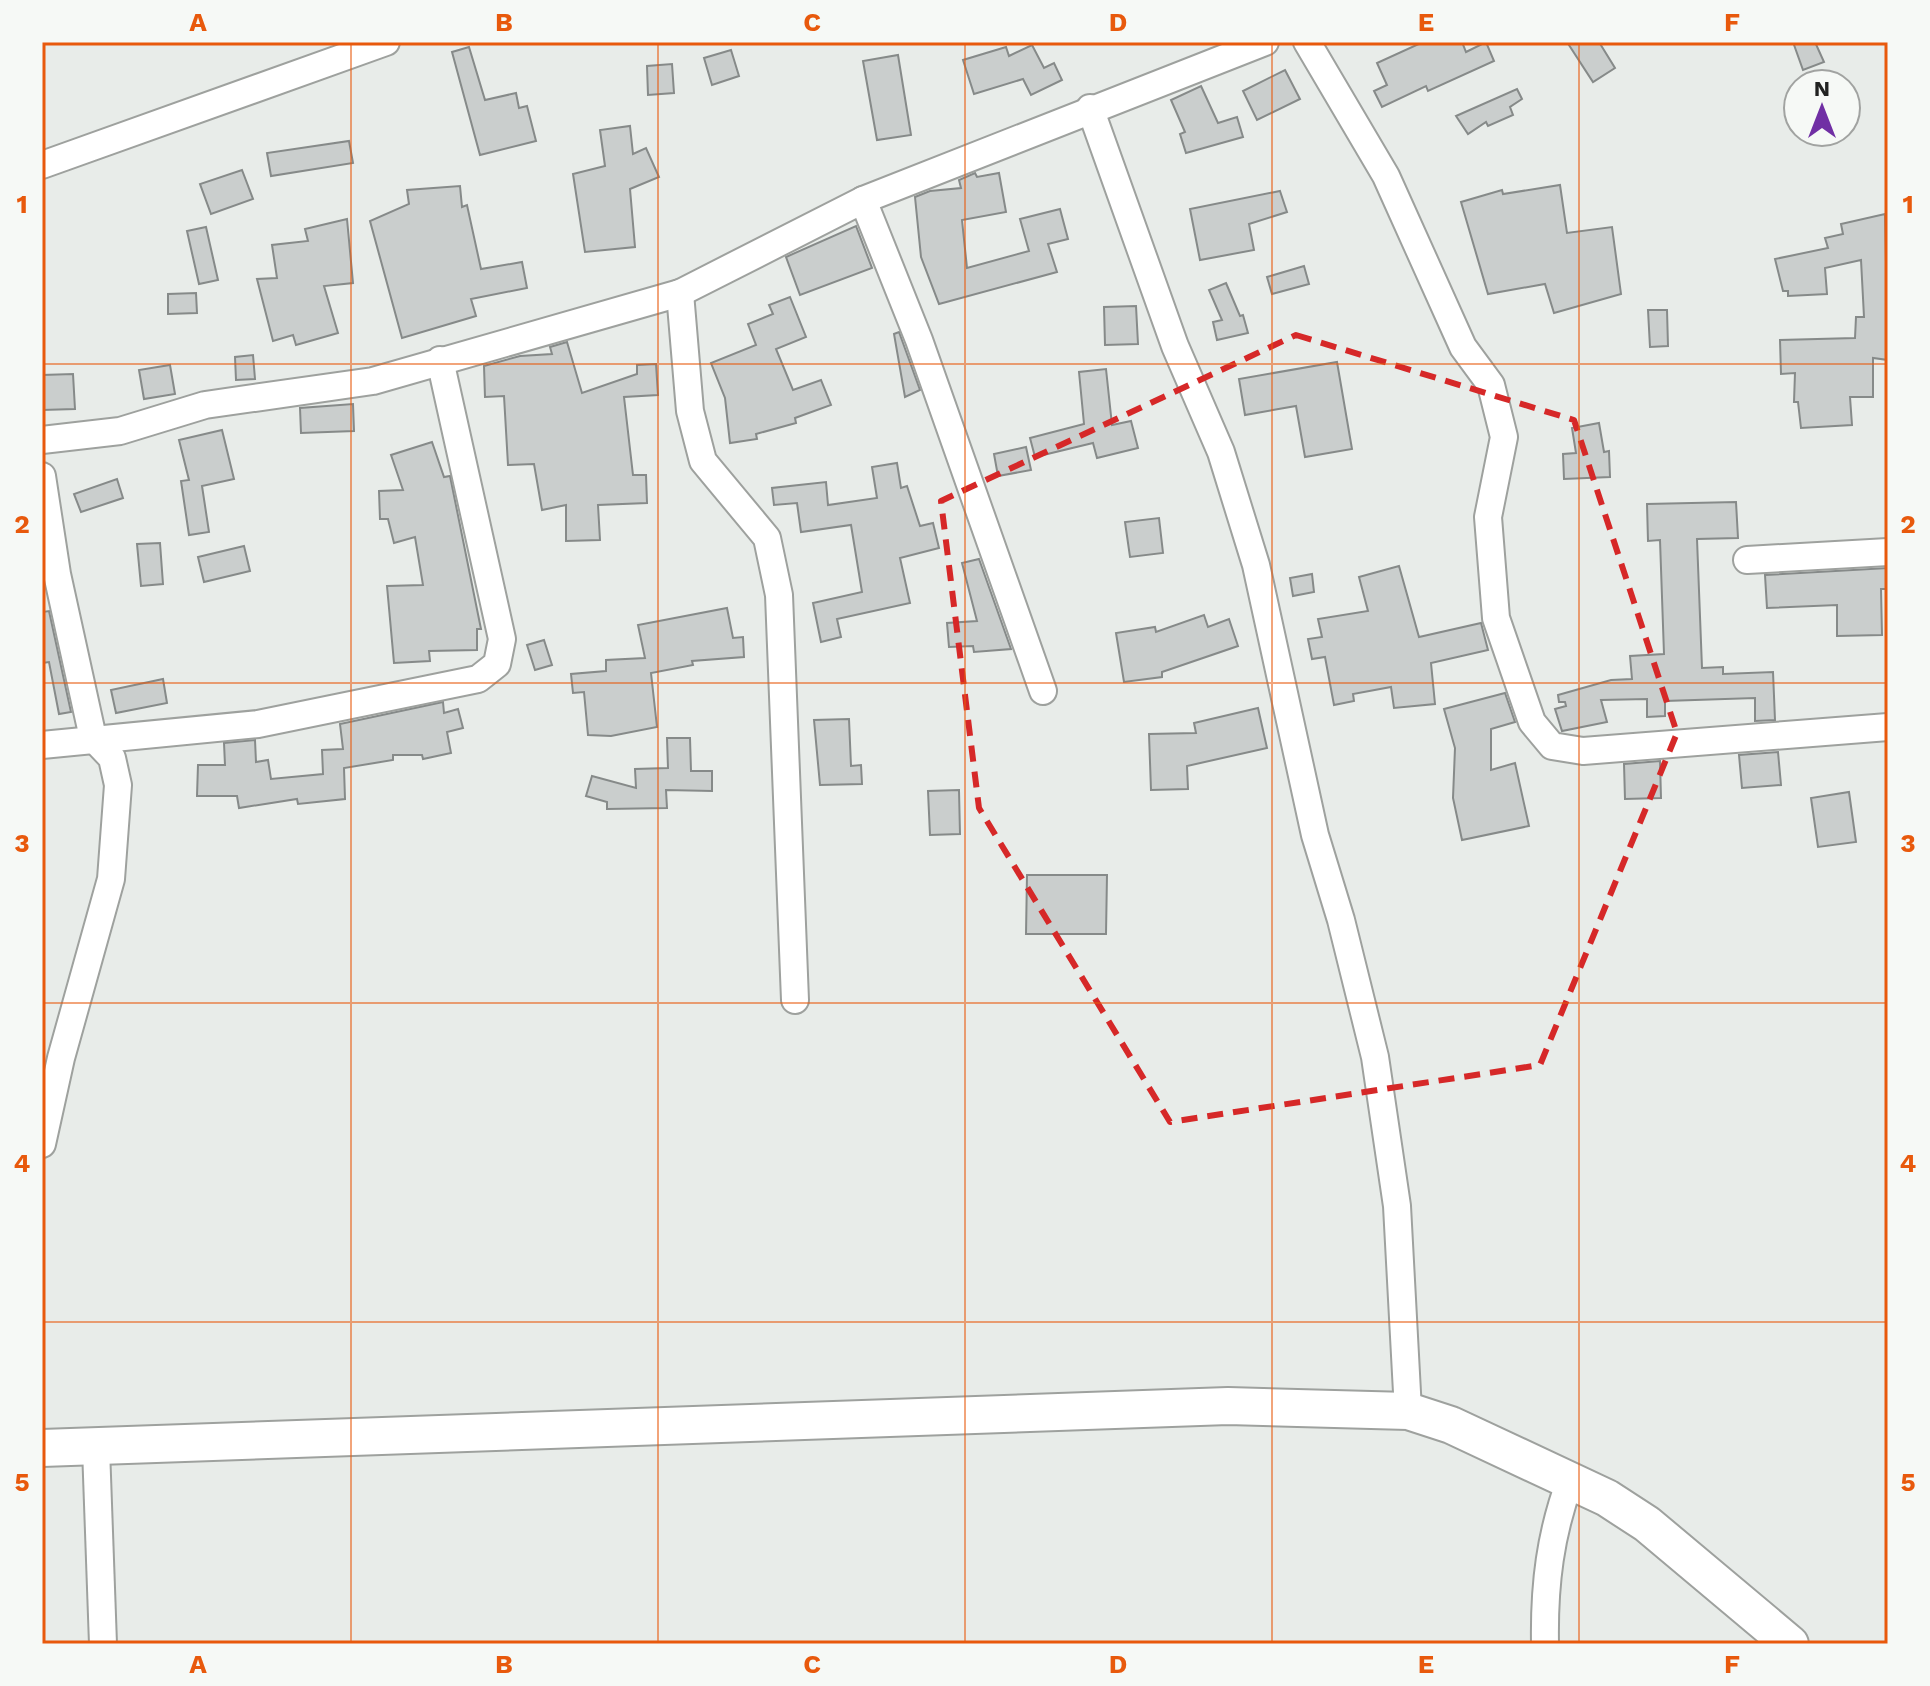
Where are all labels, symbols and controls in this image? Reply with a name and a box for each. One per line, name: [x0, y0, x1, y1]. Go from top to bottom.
text: A: [189, 7, 207, 37]
text: B: [495, 7, 513, 37]
text: C: [803, 7, 821, 37]
text: D: [1109, 7, 1127, 37]
text: E: [1418, 7, 1434, 37]
text: F: [1724, 7, 1740, 37]
north arrow: [1782, 68, 1862, 148]
text: N: [1814, 76, 1830, 101]
text: 1: [16, 189, 28, 219]
text: 1: [1902, 189, 1914, 219]
text: 2: [14, 509, 30, 539]
text: 2: [1900, 509, 1916, 539]
text: 3: [14, 828, 30, 858]
text: 3: [1900, 828, 1916, 858]
text: 4: [14, 1148, 31, 1178]
text: 4: [1900, 1148, 1917, 1178]
text: 5: [14, 1467, 30, 1497]
text: 5: [1900, 1467, 1916, 1497]
text: A: [189, 1649, 207, 1679]
text: B: [495, 1649, 513, 1679]
text: C: [803, 1649, 821, 1679]
text: D: [1109, 1649, 1127, 1679]
text: E: [1418, 1649, 1434, 1679]
text: F: [1724, 1649, 1740, 1679]

